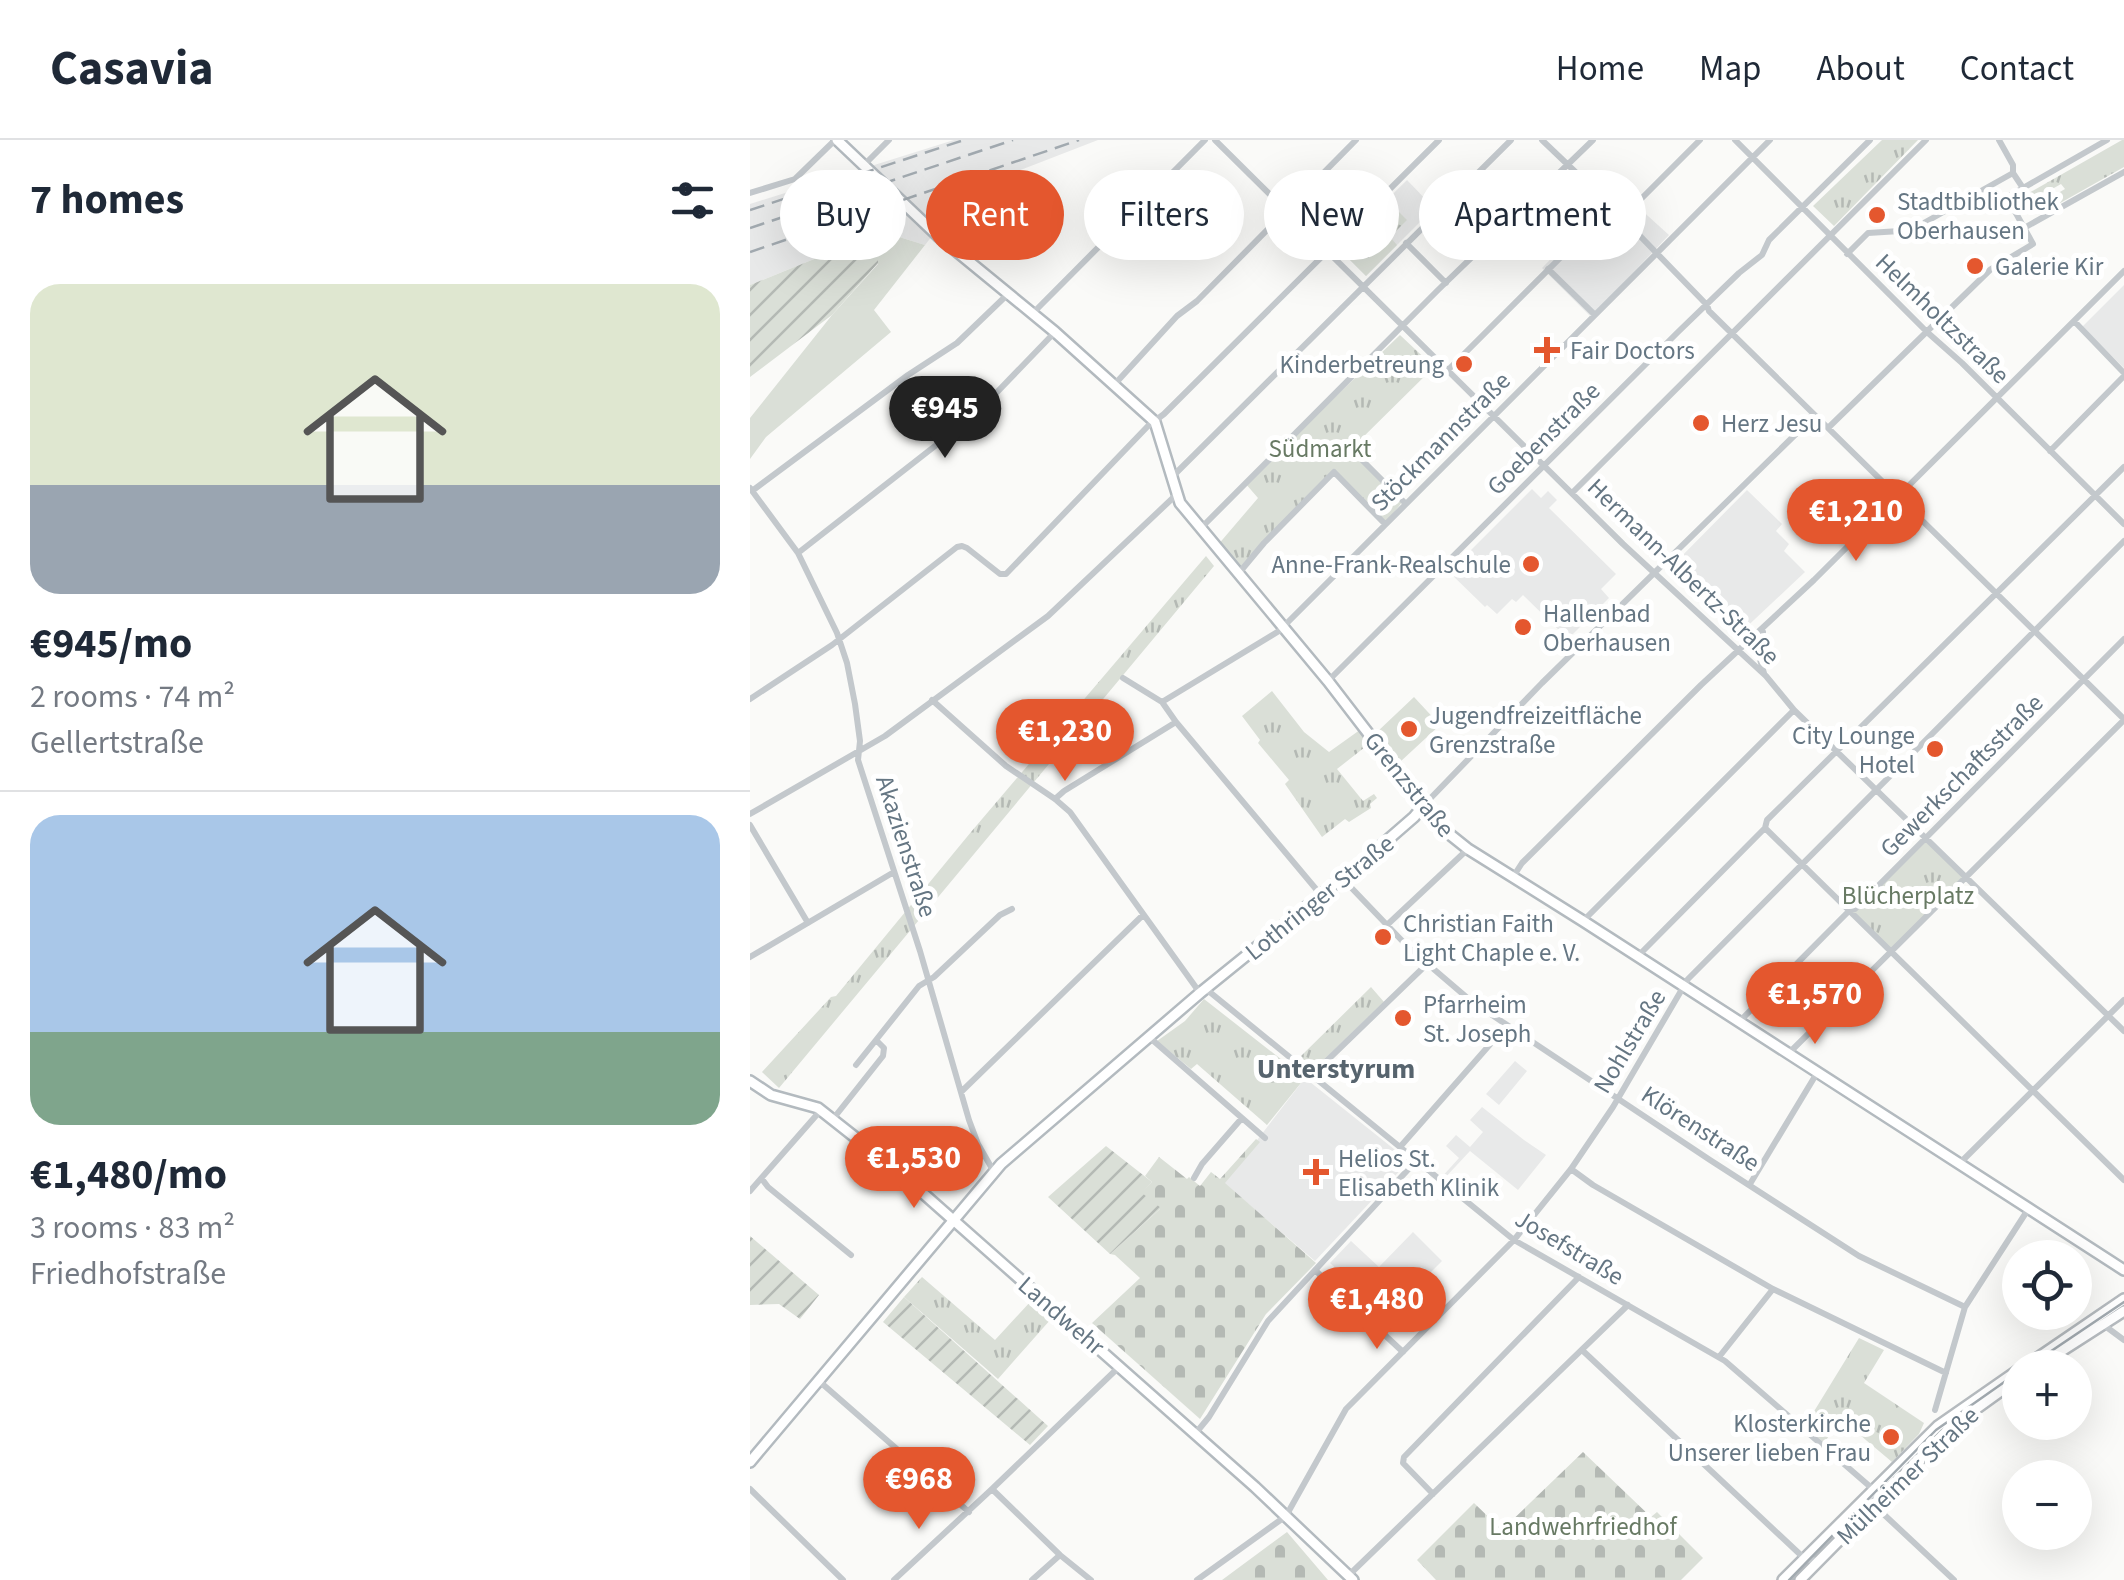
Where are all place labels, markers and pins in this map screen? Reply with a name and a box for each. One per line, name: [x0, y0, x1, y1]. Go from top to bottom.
place label: Stadtbibliothek Oberhausen: [1897, 184, 2059, 249]
marker: Stadtbibliothek Oberhausen: [1866, 204, 1888, 226]
place label: Galerie Kir: [1995, 249, 2104, 285]
marker: Galerie Kir: [1964, 255, 1986, 277]
place label: Fair Doctors: [1570, 333, 1695, 369]
marker: Fair Doctors: [1534, 337, 1560, 363]
place label: Kinderbetreung: [1280, 347, 1444, 383]
marker: Kinderbetreung: [1453, 353, 1475, 375]
pin: €945: [886, 376, 1004, 461]
place label: Herz Jesu: [1721, 406, 1822, 442]
marker: Herz Jesu: [1690, 412, 1712, 434]
pin: €1,210: [1775, 479, 1937, 564]
place label: Anne-Frank-Realschule: [1272, 547, 1511, 583]
marker: Anne-Frank-Realschule: [1520, 553, 1542, 575]
place label: Hallenbad Oberhausen: [1543, 596, 1671, 661]
marker: Hallenbad Oberhausen: [1512, 616, 1534, 638]
place label: Jugendfreizeitfläche Grenzstraße: [1429, 698, 1642, 763]
pin: €1,230: [984, 699, 1146, 784]
marker: Jugendfreizeitfläche Grenzstraße: [1398, 718, 1420, 740]
place label: City Lounge Hotel: [1792, 718, 1915, 783]
marker: City Lounge Hotel: [1924, 738, 1946, 760]
place label: Christian Faith Light Chaple e. V.: [1403, 906, 1580, 971]
marker: Christian Faith Light Chaple e. V.: [1372, 926, 1394, 948]
pin: €1,570: [1734, 962, 1896, 1047]
place label: Pfarrheim St. Joseph: [1423, 987, 1531, 1052]
marker: Pfarrheim St. Joseph: [1392, 1007, 1414, 1029]
pin: €1,530: [833, 1126, 995, 1211]
place label: Helios St. Elisabeth Klinik: [1338, 1141, 1500, 1206]
marker: Helios St. Elisabeth Klinik: [1303, 1159, 1329, 1185]
pin: €1,480: [1296, 1267, 1458, 1352]
place label: Klosterkirche Unserer lieben Frau: [1668, 1406, 1871, 1471]
marker: Klosterkirche Unserer lieben Frau: [1880, 1426, 1902, 1448]
pin: €968: [860, 1447, 978, 1532]

